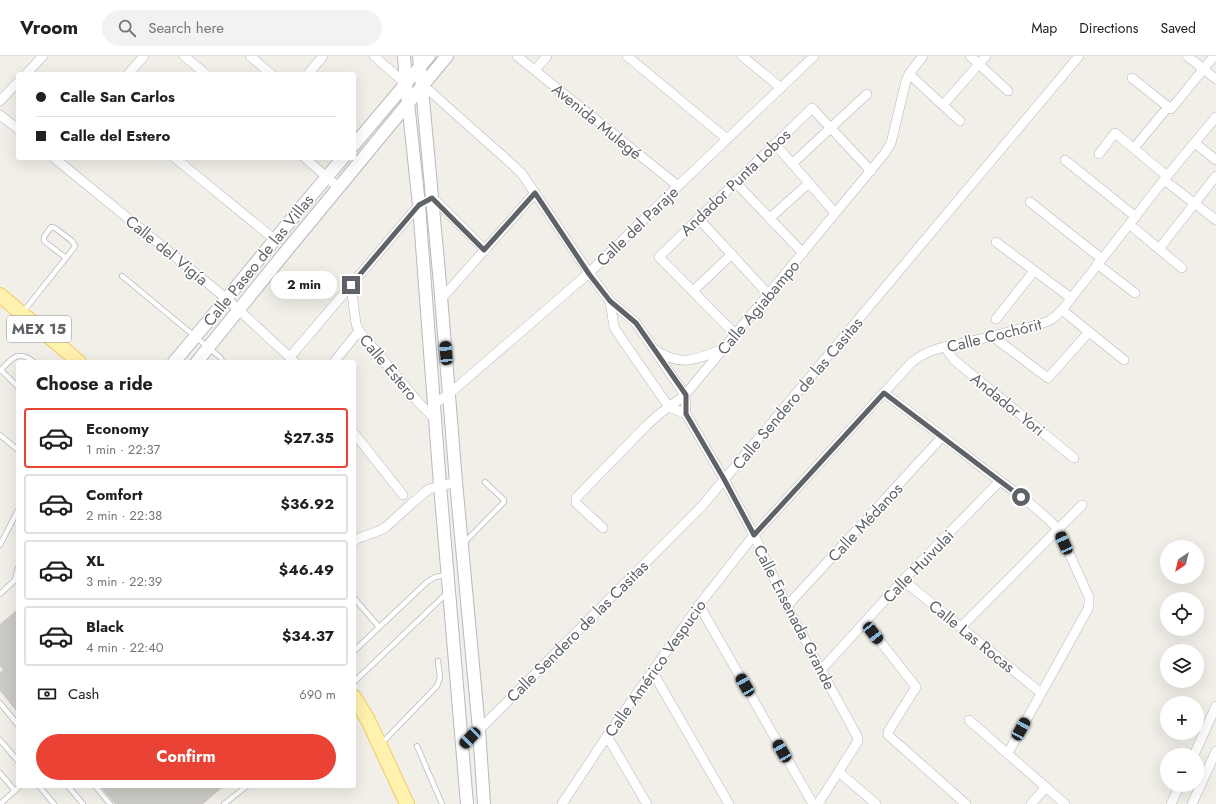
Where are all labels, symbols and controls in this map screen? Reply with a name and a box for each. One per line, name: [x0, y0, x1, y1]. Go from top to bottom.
search box: [102, 10, 382, 46]
text: Vroom: [20, 14, 78, 41]
icon: search: [116, 17, 138, 39]
text: Search here: [148, 17, 224, 39]
text: Map: [1031, 18, 1057, 38]
text: Directions: [1079, 18, 1139, 38]
text: Saved: [1161, 18, 1196, 38]
street label: Avenida Mulegé: [547, 78, 647, 165]
text: Calle San Carlos: [60, 86, 175, 108]
street label: Andador Punta Lobos: [675, 123, 796, 241]
text: Calle del Estero: [60, 125, 170, 147]
street label: Calle del Paraje: [591, 181, 684, 272]
street label: Calle Paseo de las Villas: [198, 189, 319, 331]
street label: Calle del Vigía: [120, 210, 213, 291]
street label: Calle Agiabampo: [712, 255, 805, 360]
callout: 2 min: [271, 271, 337, 299]
text: 2 min: [287, 275, 321, 294]
route end: [342, 276, 360, 294]
street label: Calle Sendero de las Casitas: [727, 312, 868, 474]
street label: Calle Cochórit: [944, 313, 1044, 358]
road number: MEX 15: [7, 316, 71, 342]
street label: Calle Estero: [354, 329, 423, 406]
car: [439, 341, 453, 365]
street label: Andador Yori: [966, 367, 1050, 442]
text: Choose a ride: [36, 371, 153, 397]
text: Economy: [86, 418, 149, 440]
icon: car: [38, 420, 74, 456]
text: $27.35: [283, 427, 334, 449]
text: 1 min · 22:37: [86, 440, 160, 459]
street label: Calle Médanos: [823, 478, 908, 567]
text: Comfort: [86, 484, 143, 506]
icon: car: [38, 486, 74, 522]
route start: [1012, 488, 1030, 506]
text: $36.92: [281, 493, 334, 515]
text: 2 min · 22:38: [86, 506, 162, 525]
street label: Calle Huivulai: [877, 525, 959, 608]
car: [1054, 530, 1074, 556]
north arrow: [1160, 540, 1204, 584]
map controls: [1160, 540, 1204, 792]
street label: Calle Ensenada Grande: [748, 541, 841, 694]
text: XL: [86, 550, 104, 572]
icon: car: [38, 552, 74, 588]
street label: Calle Sendero de las Casitas: [501, 555, 654, 708]
text: $46.49: [279, 559, 334, 581]
text: 3 min · 22:39: [86, 572, 162, 591]
button: locate: [1160, 592, 1204, 636]
street label: Calle Américo Vespucio: [599, 595, 712, 742]
street label: Calle Las Rocas: [924, 595, 1020, 678]
text: Black: [86, 616, 124, 638]
icon: car: [38, 618, 74, 654]
car: [861, 620, 885, 646]
text: $34.37: [282, 625, 334, 647]
text: 4 min · 22:40: [86, 638, 164, 657]
button: layers: [1160, 644, 1204, 688]
car: [734, 672, 756, 698]
icon: cash: [36, 683, 58, 705]
text: Cash: [68, 683, 99, 705]
text: 690 m: [299, 685, 336, 704]
button: +: [1160, 696, 1204, 740]
car: [1010, 716, 1032, 742]
car: [457, 725, 483, 751]
button: Confirm: [36, 734, 336, 780]
car: [771, 738, 793, 764]
button: −: [1160, 748, 1204, 792]

